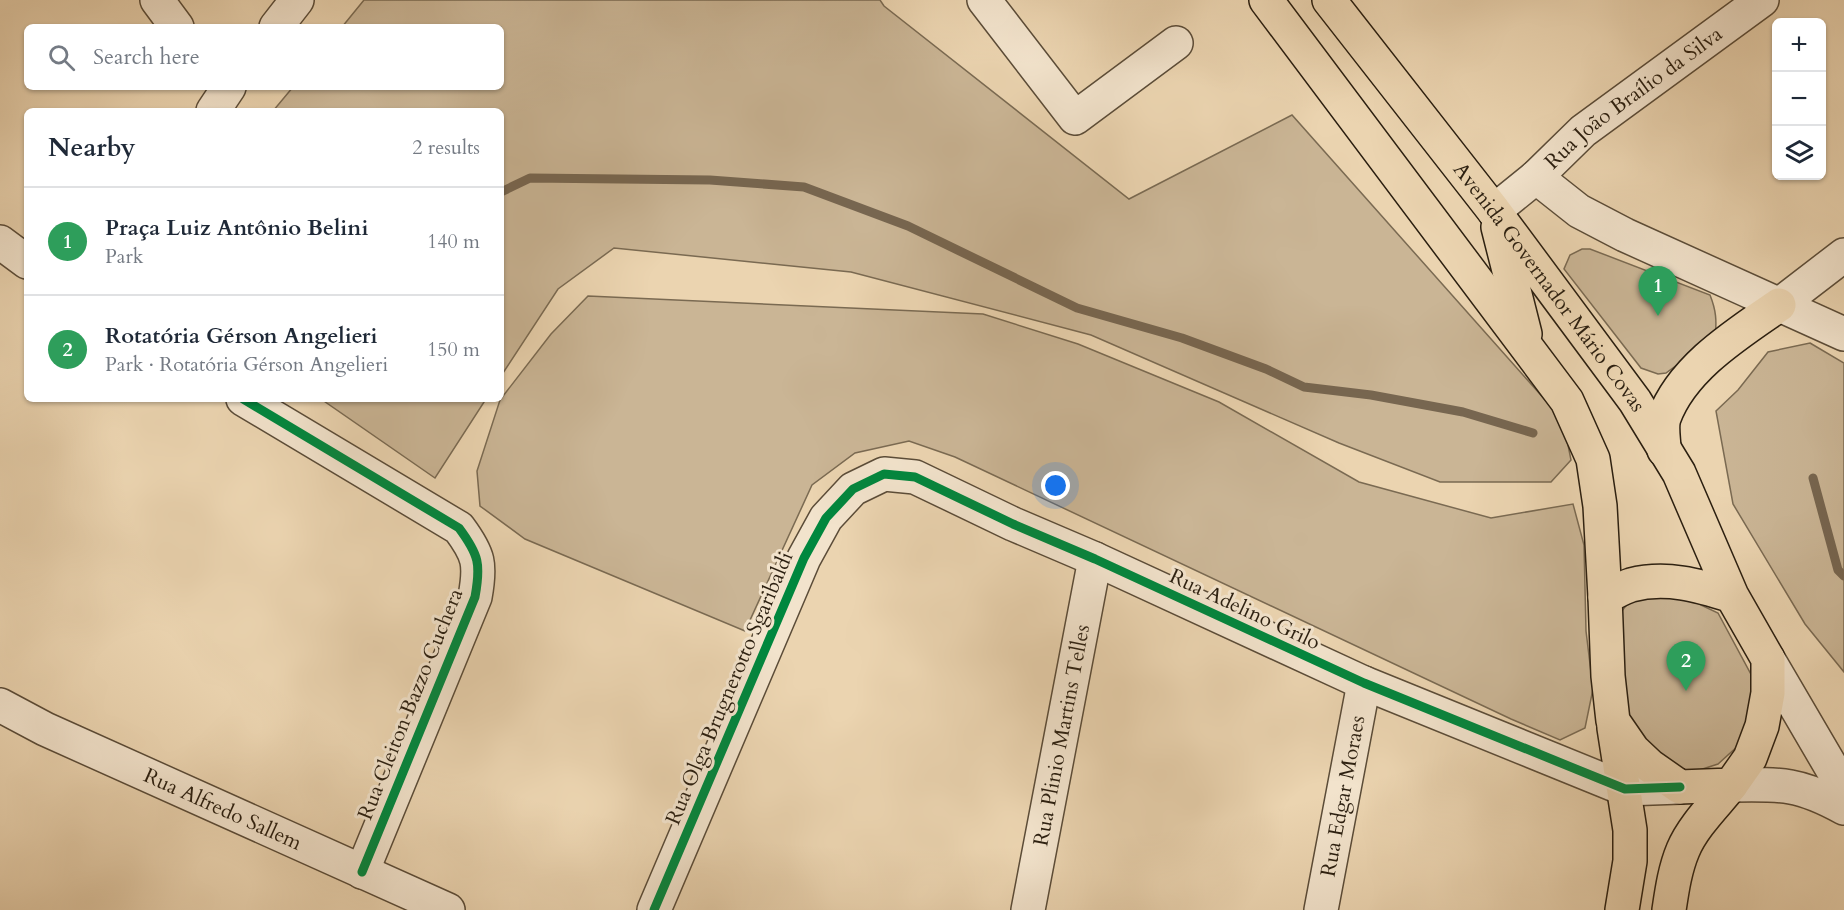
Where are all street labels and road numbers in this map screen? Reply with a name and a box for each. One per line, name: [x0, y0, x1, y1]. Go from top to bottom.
street label: Rua João Braílio da Silva: [1538, 20, 1728, 176]
street label: Avenida Governador Mário Covas: [1446, 156, 1652, 417]
street label: Rua Olga Brugnerotto Sgaribaldi: [659, 547, 800, 829]
street label: Rua Adelino Grilo: [1165, 562, 1325, 657]
street label: Rua Cleiton Bazzo Cuchera: [351, 584, 470, 824]
street label: Rua Plinio Martins Telles: [1027, 622, 1097, 849]
street label: Rua Edgar Moraes: [1314, 713, 1373, 879]
street label: Rua Alfredo Sallem: [139, 761, 307, 858]

